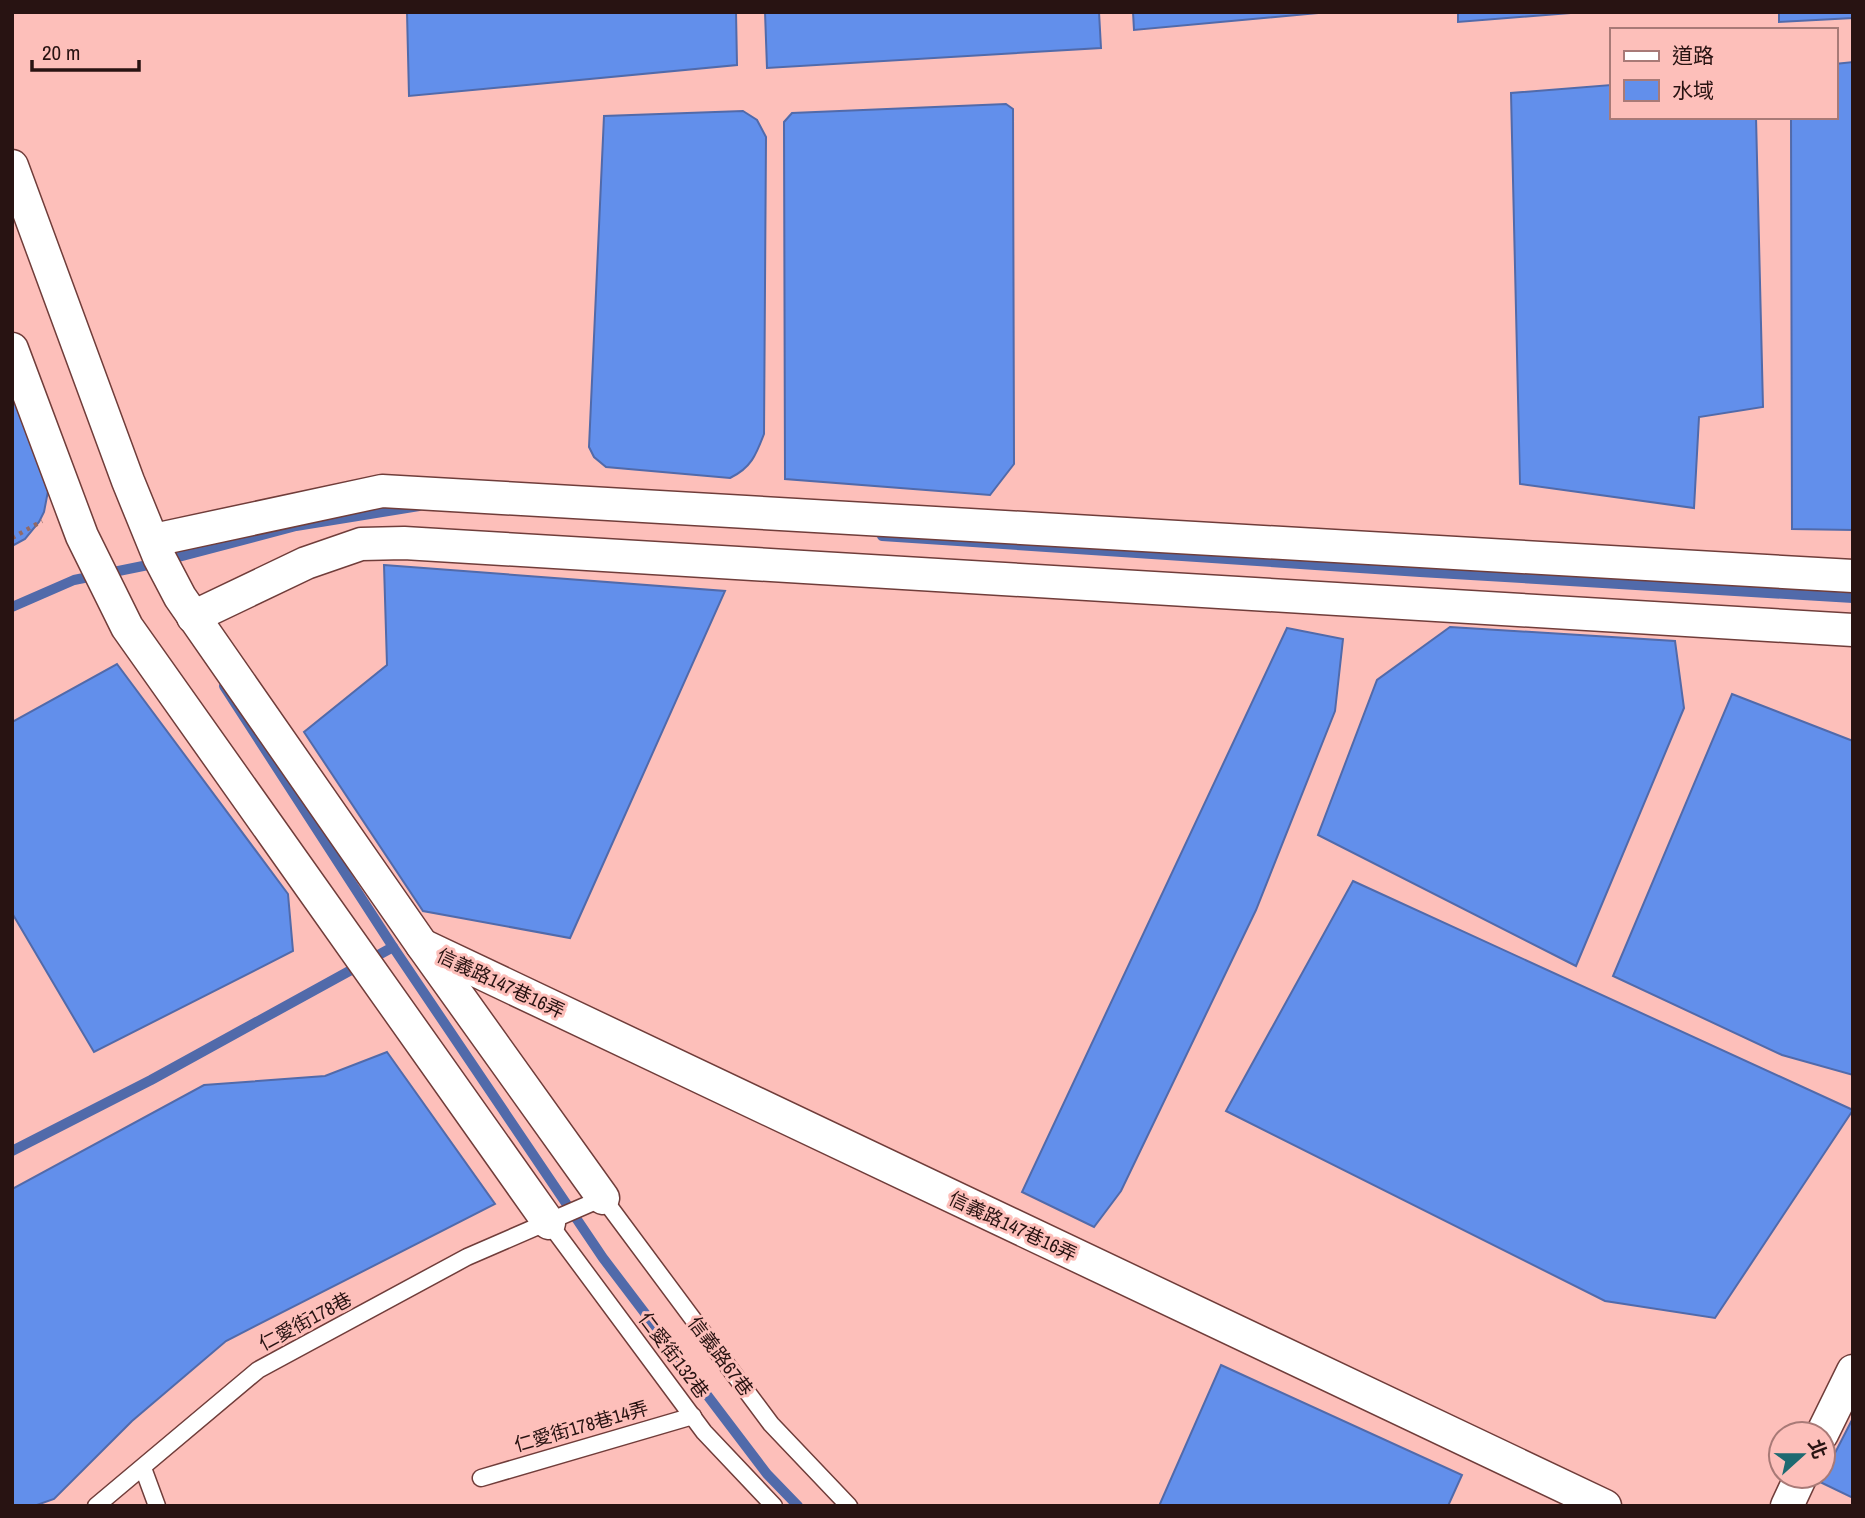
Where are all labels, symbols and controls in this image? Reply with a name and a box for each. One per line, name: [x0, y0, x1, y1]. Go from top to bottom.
scale bar: [32, 28, 138, 72]
legend: [1610, 28, 1837, 119]
text: 20 m: [42, 38, 80, 67]
text: 道路: [1672, 41, 1714, 70]
text: 水域: [1672, 76, 1714, 105]
street label: 信義路147巷16弄: [433, 942, 569, 1024]
street label: 信義路147巷16弄: [945, 1185, 1081, 1267]
street label: 仁愛街178巷: [254, 1286, 356, 1356]
street label: 仁愛街132巷: [633, 1306, 715, 1404]
street label: 信義路67巷: [683, 1311, 759, 1401]
street label: 仁愛街178巷14弄: [511, 1394, 651, 1458]
north arrow: [1767, 1420, 1837, 1490]
text: 北: [1802, 1435, 1833, 1462]

